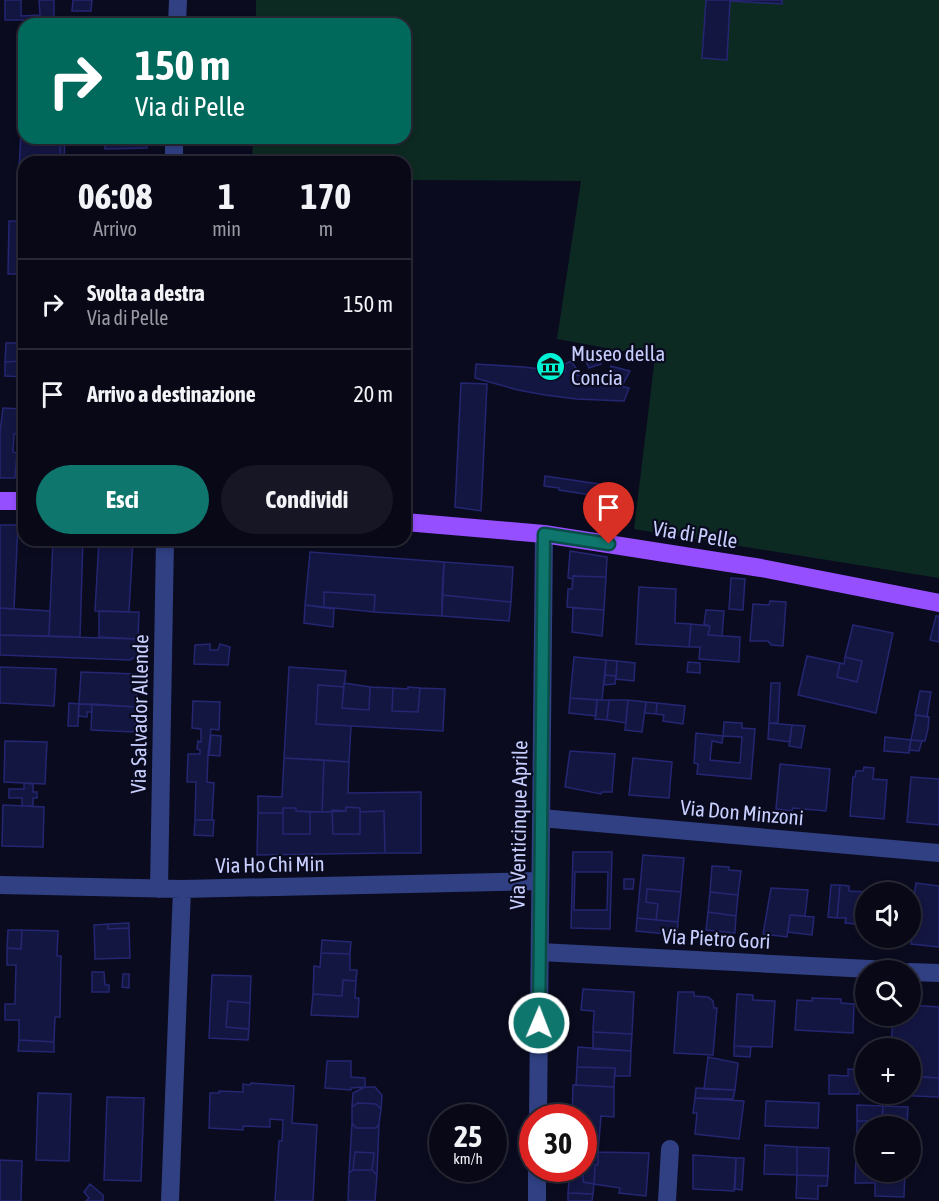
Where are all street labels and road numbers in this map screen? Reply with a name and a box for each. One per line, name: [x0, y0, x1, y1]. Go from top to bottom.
street label: Via di Pelle: [651, 515, 739, 553]
street label: Via Salvador Allende: [126, 634, 152, 794]
street label: Via Venticinque Aprile: [505, 740, 531, 910]
street label: Via Don Minzoni: [679, 795, 805, 829]
street label: Via Ho Chi Min: [215, 851, 325, 877]
street label: Via Pietro Gori: [661, 923, 771, 953]

